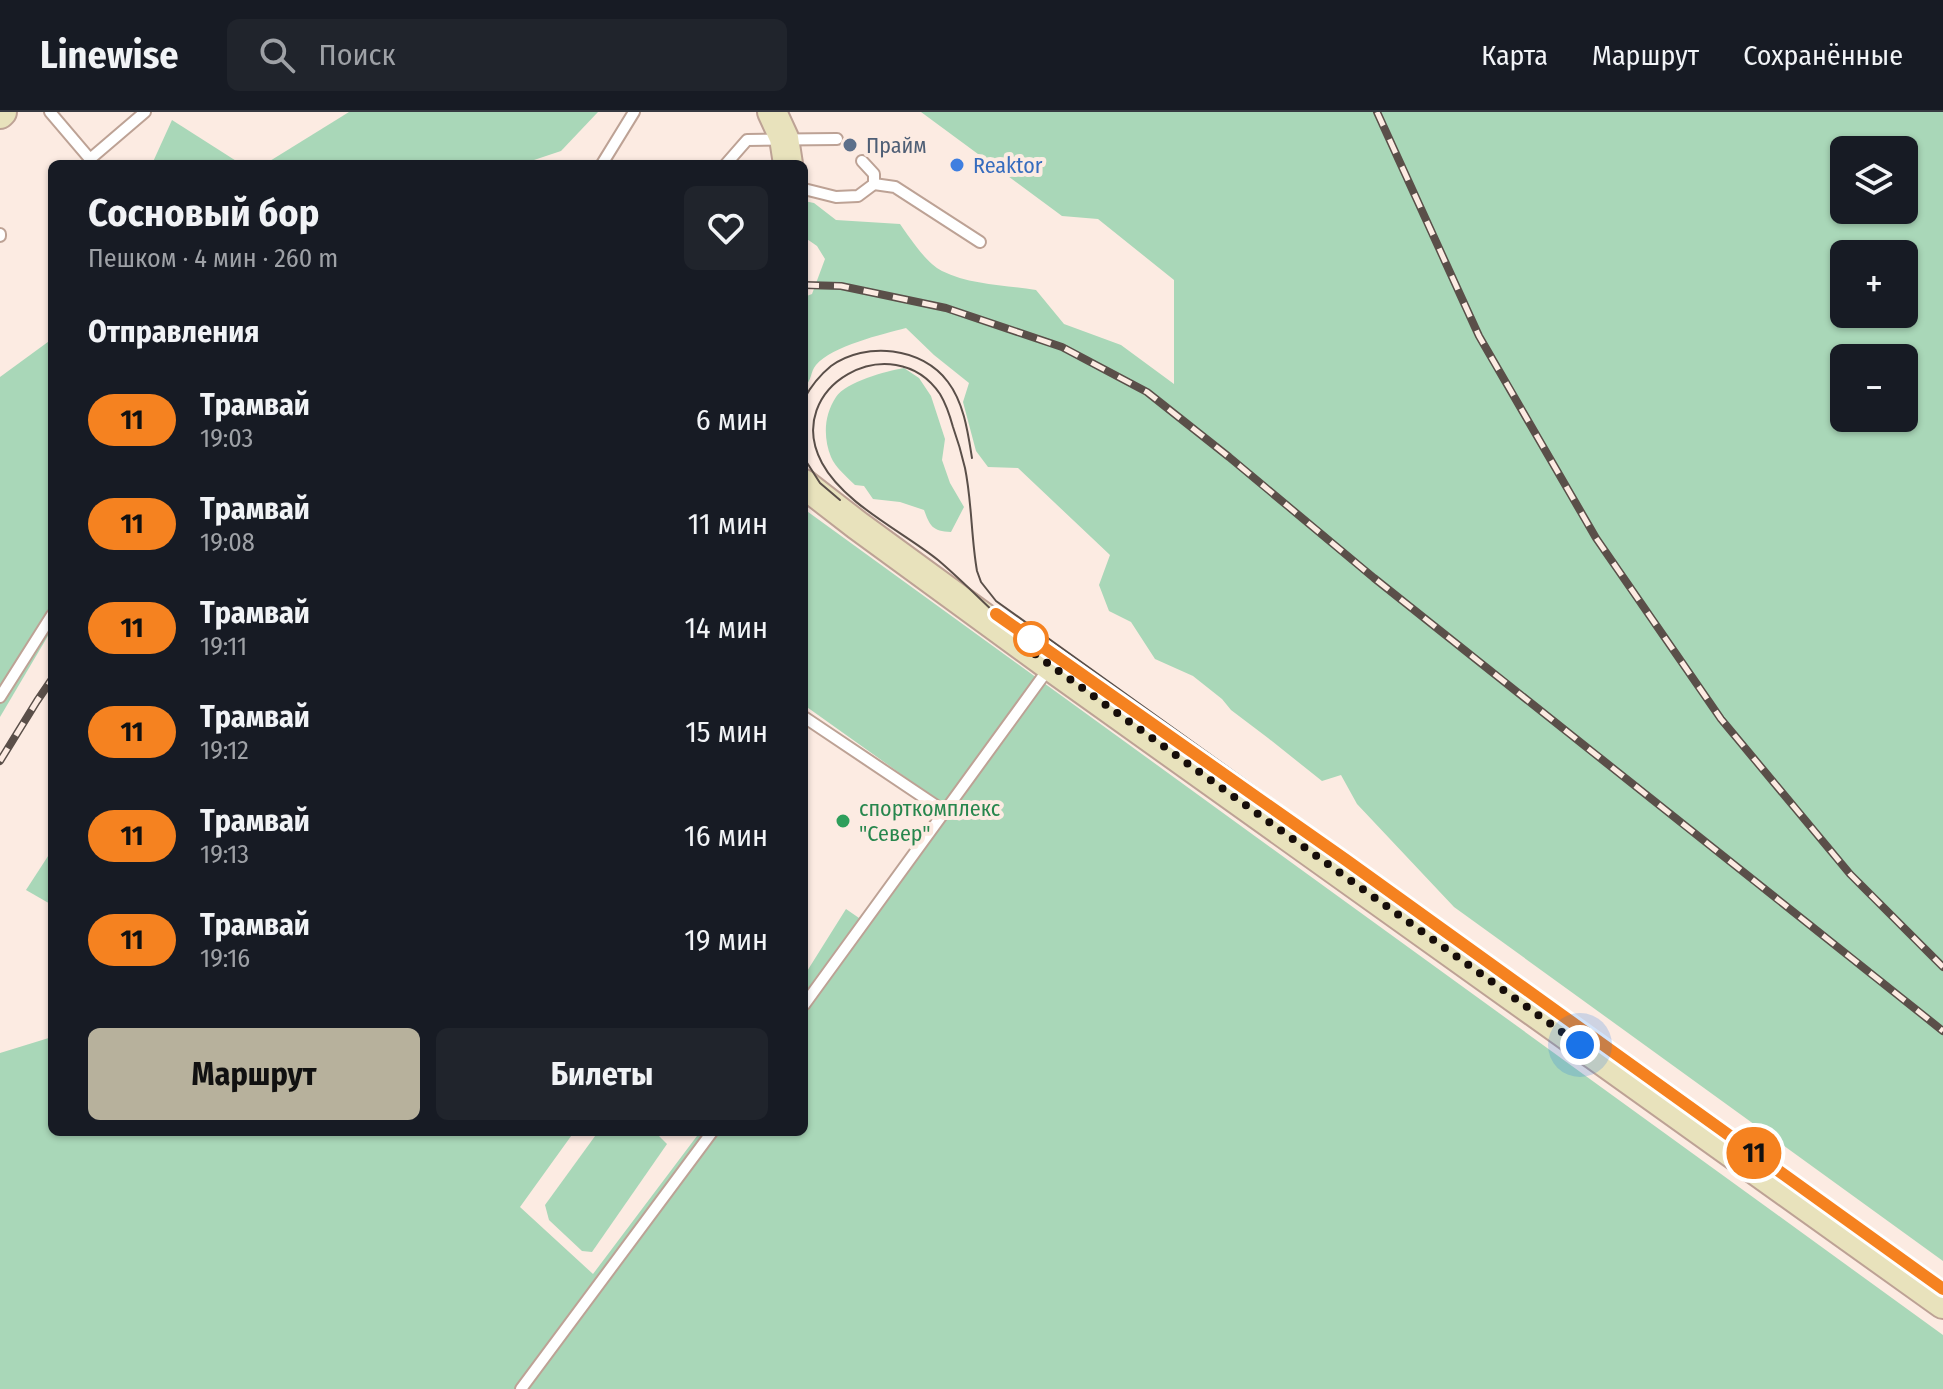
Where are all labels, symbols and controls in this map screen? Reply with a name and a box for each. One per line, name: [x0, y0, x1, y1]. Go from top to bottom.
search box: [227, 19, 787, 91]
text: Linewise: [40, 32, 179, 78]
icon: search: [255, 33, 299, 77]
text: Поиск: [319, 37, 395, 73]
text: Карта: [1481, 39, 1548, 72]
text: Маршрут: [1592, 39, 1699, 72]
text: Сохранённые: [1743, 39, 1903, 72]
place label: Прайм: [866, 132, 927, 159]
marker: Прайм: [841, 136, 859, 154]
map controls: [1830, 136, 1918, 432]
button: layers: [1830, 136, 1918, 224]
place label: Reaktor: [973, 152, 1043, 179]
marker: Reaktor: [948, 156, 966, 174]
button: heart: [684, 186, 768, 270]
text: Сосновый бор: [88, 190, 319, 236]
button: +: [1830, 240, 1918, 328]
text: Пешком · 4 мин · 260 m: [88, 243, 338, 274]
text: Отправления: [88, 314, 259, 350]
button: −: [1830, 344, 1918, 432]
text: Трамвай: [200, 387, 310, 423]
text: 6 мин: [696, 402, 768, 438]
text: 11: [120, 403, 144, 436]
text: 19:03: [200, 423, 253, 454]
text: Трамвай: [200, 491, 310, 527]
text: 11 мин: [688, 506, 768, 542]
text: 11: [120, 507, 144, 540]
text: 19:08: [200, 527, 255, 558]
text: Трамвай: [200, 595, 310, 631]
text: 14 мин: [684, 610, 768, 646]
text: 11: [120, 611, 144, 644]
unlabelled marker: [1014, 622, 1048, 656]
text: 19:11: [200, 631, 247, 662]
text: Трамвай: [200, 699, 310, 735]
text: 15 мин: [685, 714, 768, 750]
text: 11: [120, 715, 144, 748]
text: 19:12: [200, 735, 249, 766]
place label: спорткомплекс "Север": [859, 795, 1001, 847]
text: Трамвай: [200, 803, 310, 839]
marker: спорткомплекс "Север": [834, 812, 852, 830]
text: 16 мин: [684, 818, 768, 854]
text: 11: [120, 819, 144, 852]
text: 19:13: [200, 839, 249, 870]
text: Трамвай: [200, 907, 310, 943]
text: 19 мин: [684, 922, 768, 958]
text: 11: [120, 923, 144, 956]
text: 19:16: [200, 943, 250, 974]
your location: [1560, 1025, 1600, 1065]
button: Маршрут: [88, 1028, 420, 1120]
button: Билеты: [436, 1028, 768, 1120]
line badge: 11: [1718, 1127, 1790, 1179]
text: 11: [1742, 1136, 1766, 1169]

